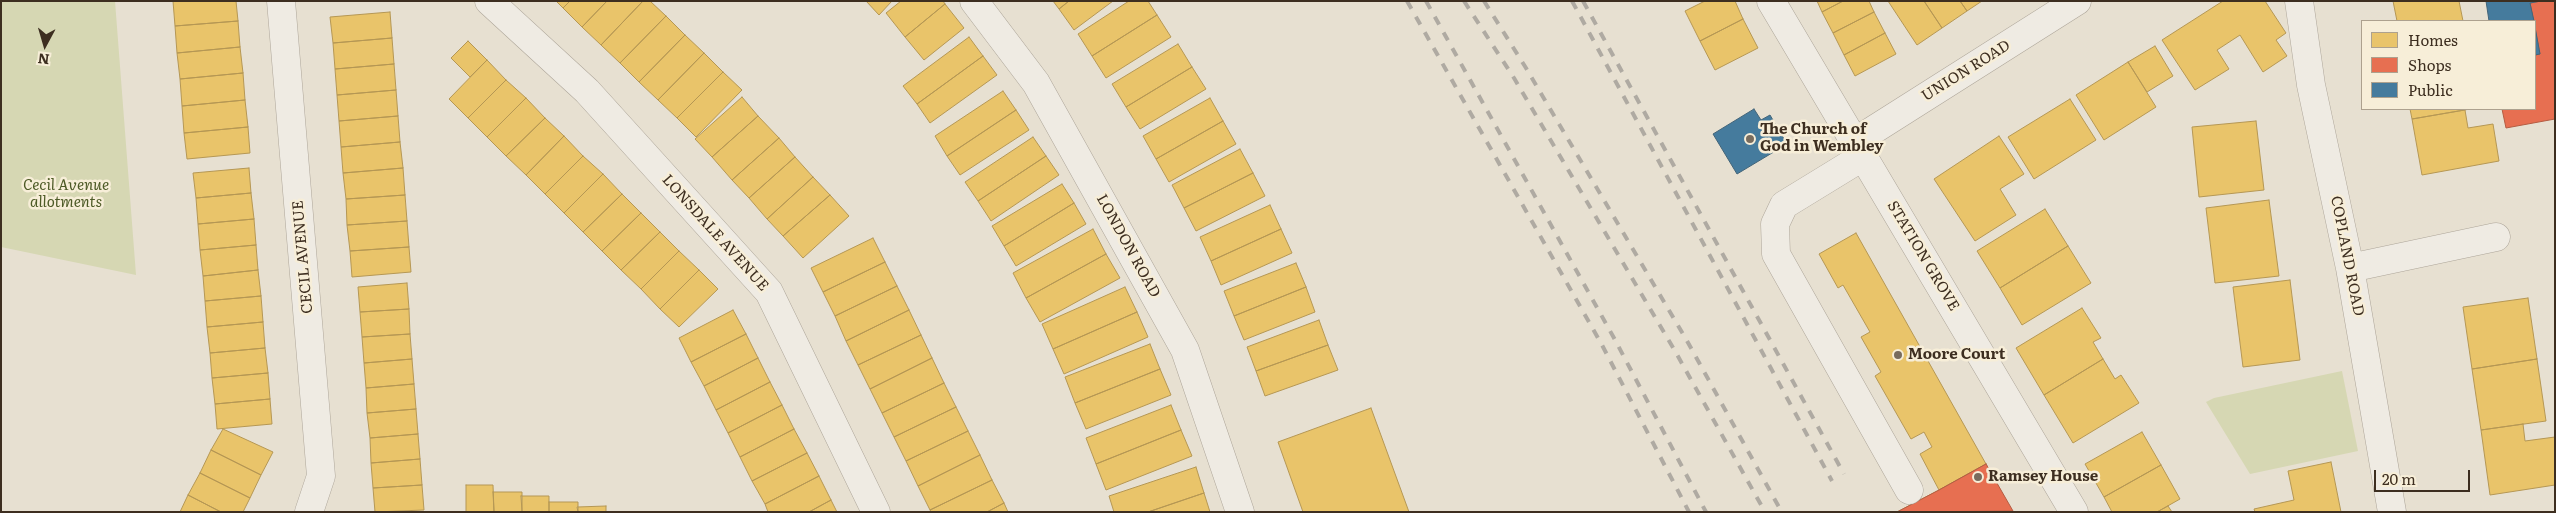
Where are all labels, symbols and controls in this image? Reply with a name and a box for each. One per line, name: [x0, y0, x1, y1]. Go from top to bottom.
north arrow: [20, 20, 70, 70]
legend: [2361, 20, 2536, 110]
text: Homes: [2408, 28, 2458, 51]
street label: UNION ROAD: [1918, 37, 2014, 105]
text: N: [37, 49, 50, 70]
text: Shops: [2408, 53, 2451, 76]
text: Public: [2408, 78, 2453, 101]
place label: The Church of God in Wembley: [1760, 121, 1883, 156]
marker: The Church of God in Wembley: [1744, 133, 1756, 145]
street label: LONSDALE AVENUE: [658, 171, 772, 295]
park label: Cecil Avenue allotments: [23, 177, 109, 212]
street label: LONDON ROAD: [1092, 191, 1164, 301]
street label: COPLAND ROAD: [2327, 194, 2367, 318]
street label: STATION GROVE: [1883, 198, 1963, 314]
street label: CECIL AVENUE: [289, 200, 317, 314]
place label: Moore Court: [1908, 346, 2005, 364]
marker: Moore Court: [1892, 349, 1904, 361]
scale bar: [2376, 460, 2472, 492]
text: 20 m: [2382, 467, 2416, 490]
place label: Ramsey House: [1988, 468, 2098, 486]
marker: Ramsey House: [1972, 471, 1984, 483]

